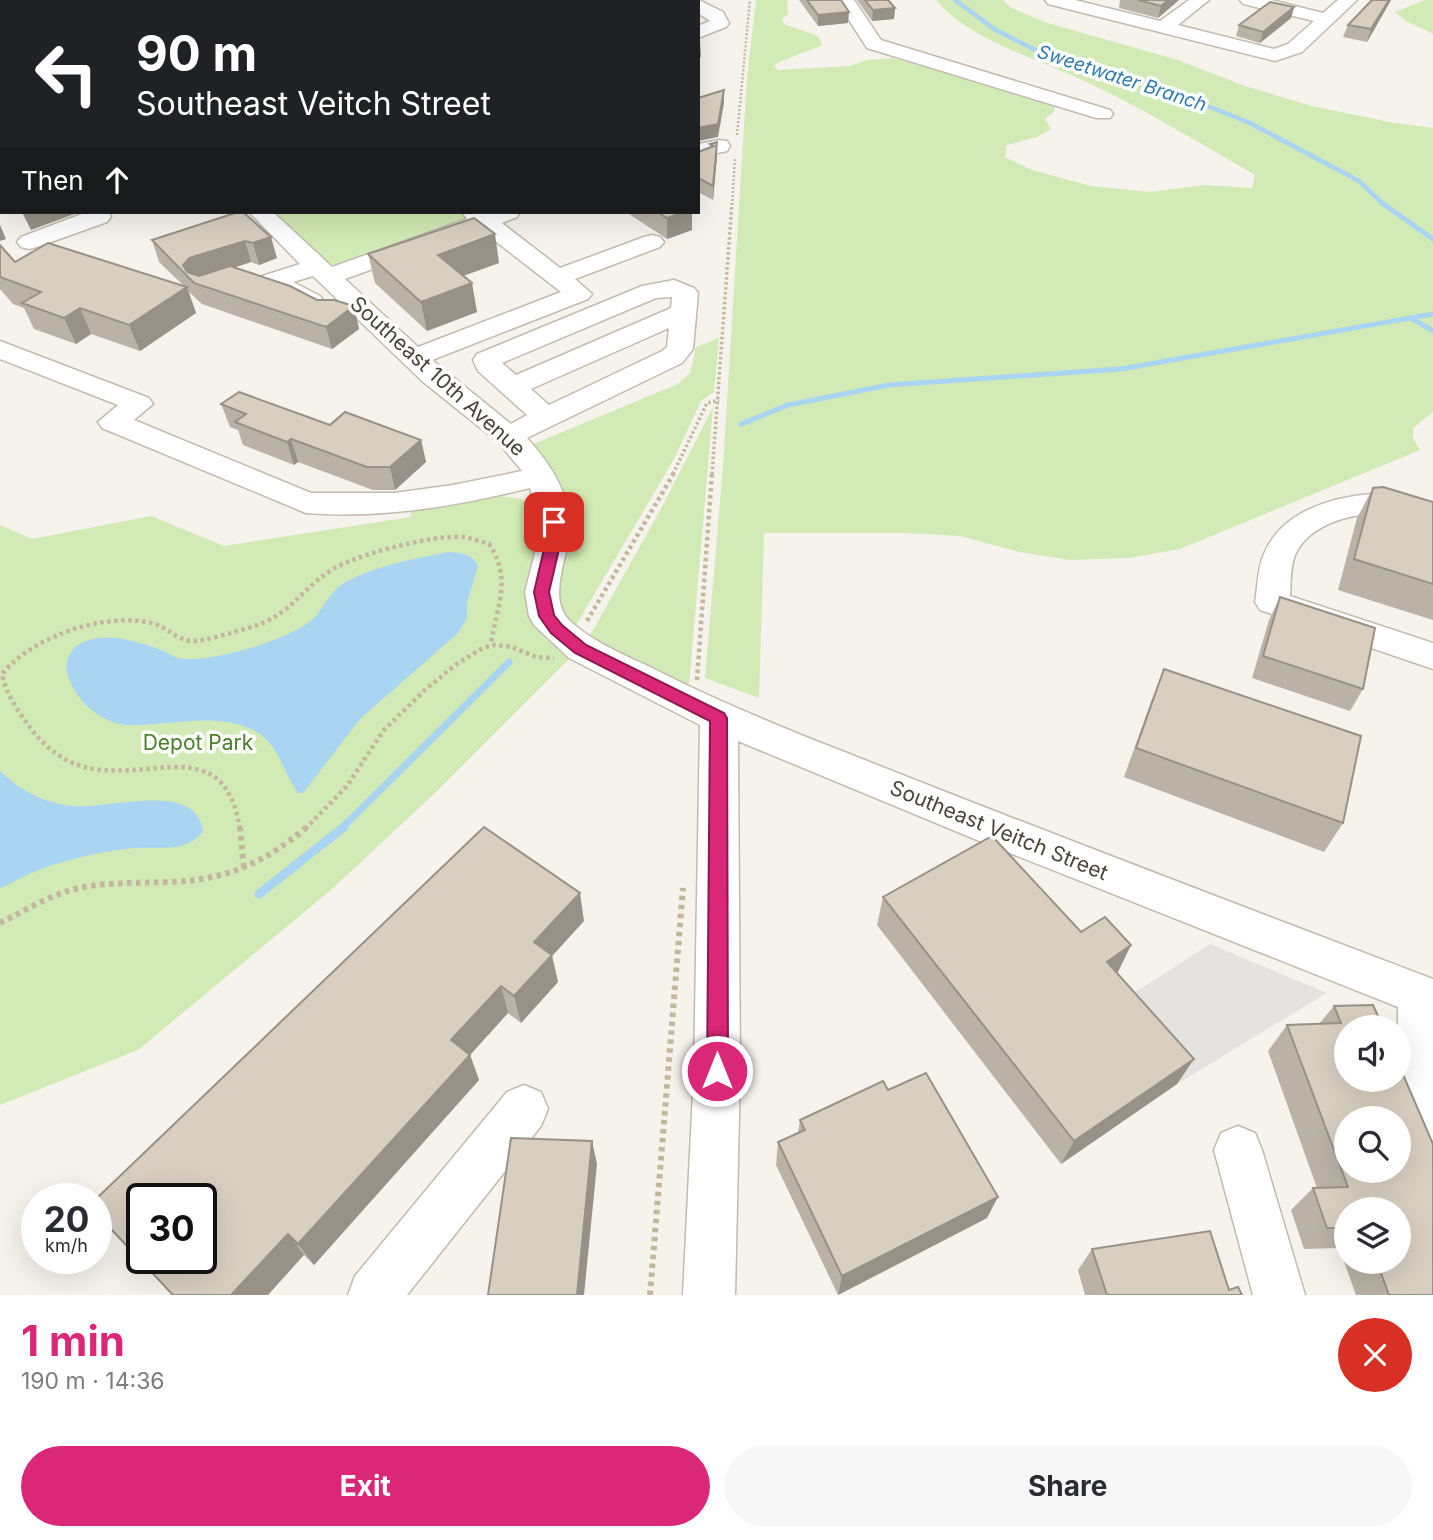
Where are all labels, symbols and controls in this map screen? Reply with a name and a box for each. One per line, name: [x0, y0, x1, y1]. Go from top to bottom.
text: 90 m: [136, 24, 257, 83]
icon: left: [21, 28, 112, 119]
water label: Sweetwater Branch: [1035, 40, 1209, 116]
text: Southeast Veitch Street: [136, 84, 491, 123]
icon: ahead: [98, 161, 136, 199]
text: Then: [21, 165, 84, 196]
street label: Southeast 10th Avenue: [345, 291, 531, 461]
pin: [524, 492, 584, 552]
icon: arrive: [535, 503, 573, 541]
park label: Depot Park: [143, 730, 254, 755]
street label: Southeast Veitch Street: [886, 775, 1112, 885]
map controls: [1334, 1015, 1411, 1274]
button: sound: [1334, 1015, 1411, 1092]
position arrow: [680, 1034, 754, 1108]
button: search: [1334, 1106, 1411, 1183]
speed limit sign: 30: [126, 1183, 217, 1274]
button: layers: [1334, 1197, 1411, 1274]
text: 20: [44, 1198, 89, 1240]
text: km/h: [45, 1235, 88, 1256]
text: 1 min: [21, 1315, 125, 1366]
button: close: [1338, 1318, 1412, 1392]
text: 190 m · 14:36: [21, 1367, 165, 1395]
button: Exit: [21, 1446, 710, 1526]
button: Share: [724, 1446, 1412, 1526]

